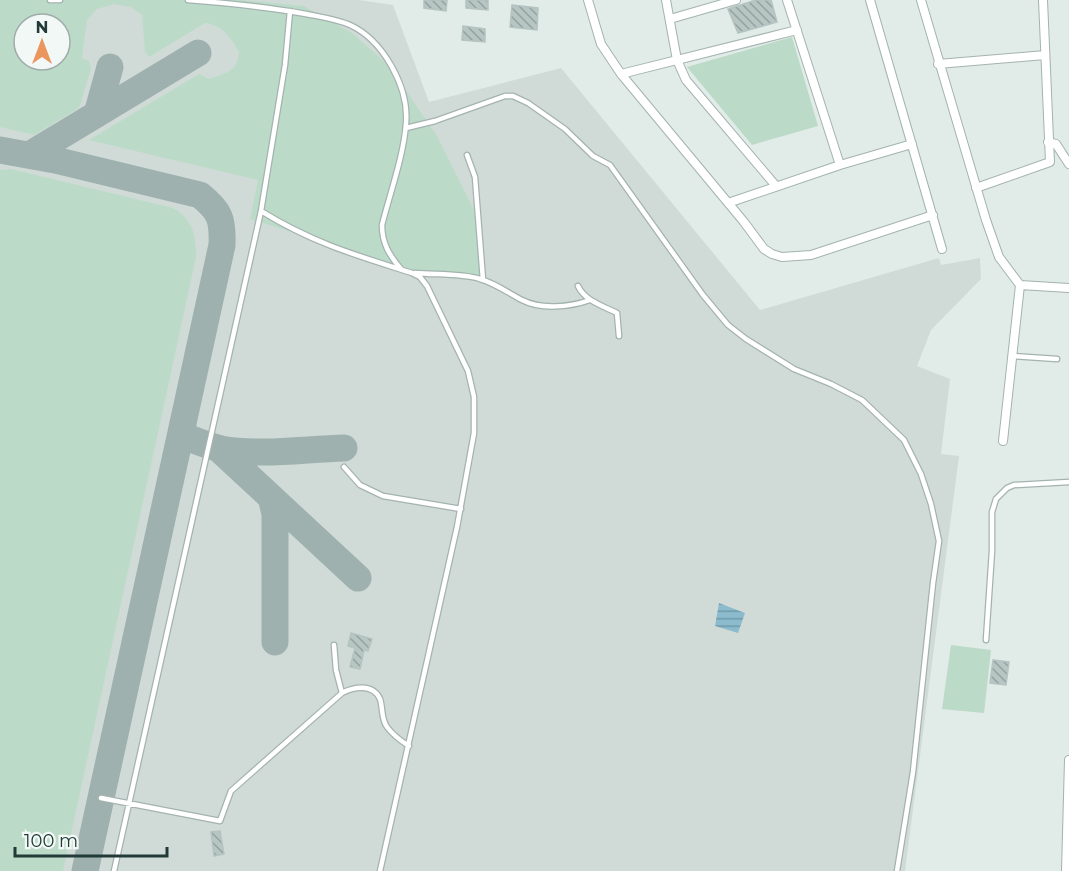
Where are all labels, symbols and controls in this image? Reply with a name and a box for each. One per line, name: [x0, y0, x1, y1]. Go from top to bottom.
north arrow: [12, 12, 72, 72]
text: N: [36, 18, 48, 37]
scale bar: [15, 820, 166, 858]
text: 100 m: [24, 830, 78, 852]

